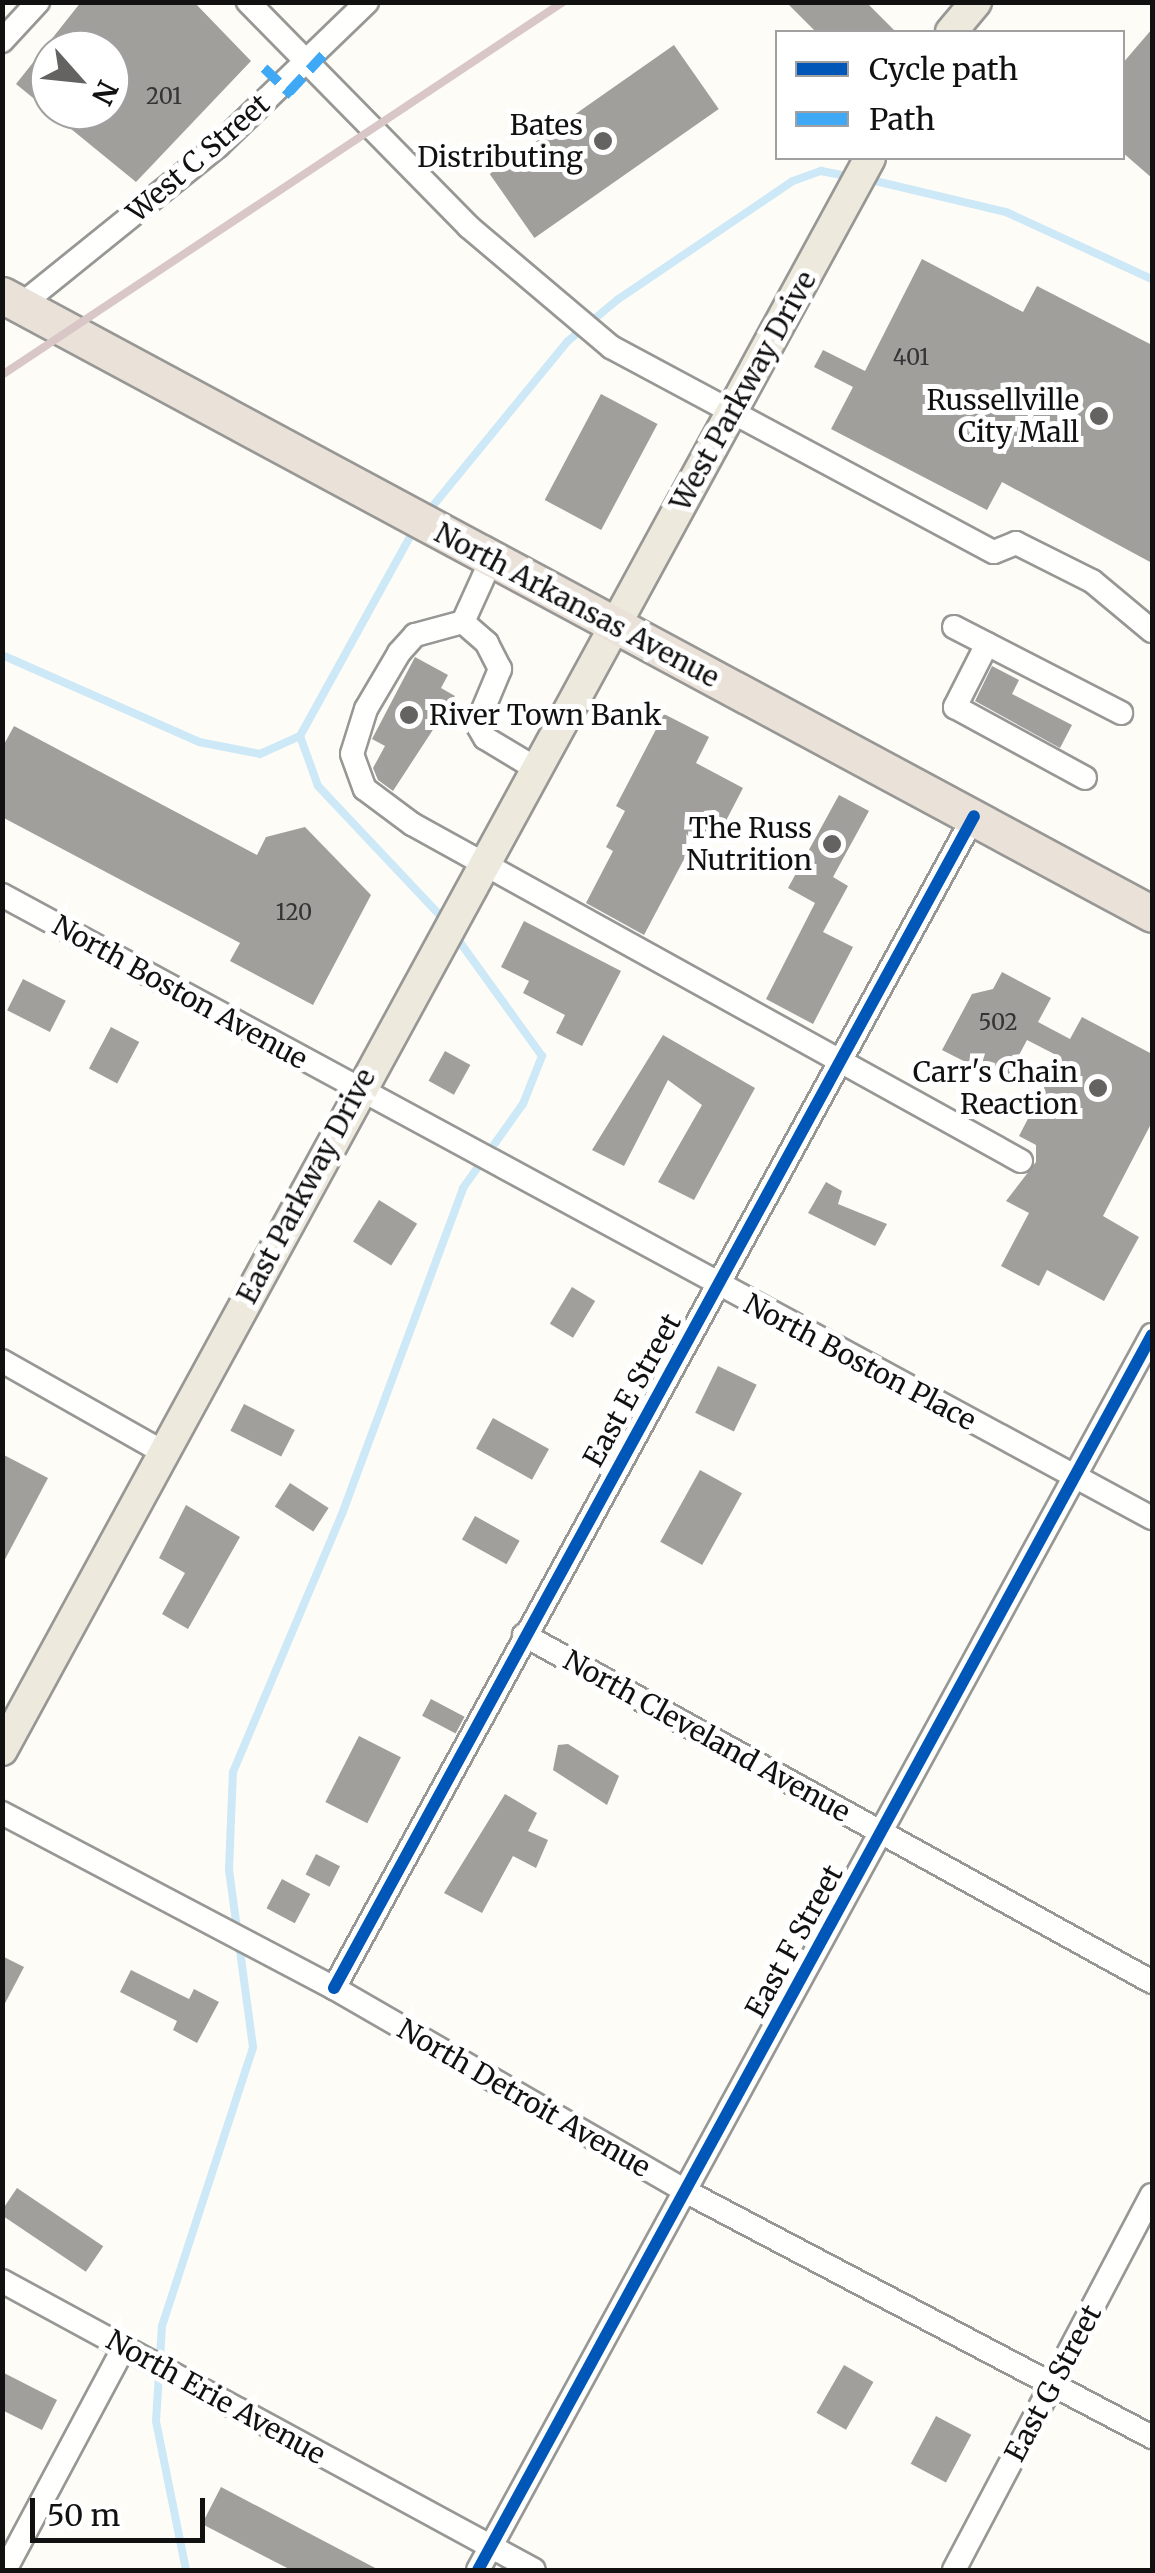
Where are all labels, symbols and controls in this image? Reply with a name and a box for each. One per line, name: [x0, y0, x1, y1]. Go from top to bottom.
north arrow: [30, 30, 130, 130]
legend: [775, 30, 1125, 160]
text: Cycle path: [869, 50, 1018, 88]
text: N: [84, 75, 126, 111]
house number: 201: [146, 84, 182, 110]
street label: West C Street: [120, 87, 276, 229]
text: Path: [869, 100, 935, 138]
place label: Bates Distributing: [417, 108, 583, 174]
marker: Bates Distributing: [592, 130, 614, 152]
street label: West Parkway Drive: [663, 265, 823, 517]
house number: 401: [893, 345, 929, 371]
place label: Russellville City Mall: [926, 383, 1079, 449]
marker: Russellville City Mall: [1088, 405, 1110, 427]
street label: North Arkansas Avenue: [429, 516, 725, 694]
place label: River Town Bank: [429, 698, 662, 732]
marker: River Town Bank: [398, 704, 420, 726]
place label: The Russ Nutrition: [686, 811, 812, 877]
marker: The Russ Nutrition: [821, 833, 843, 855]
house number: 120: [276, 900, 312, 926]
street label: North Boston Avenue: [47, 908, 313, 1076]
house number: 502: [978, 1010, 1018, 1036]
place label: Carr's Chain Reaction: [913, 1055, 1078, 1121]
street label: East Parkway Drive: [230, 1063, 382, 1309]
marker: Carr's Chain Reaction: [1087, 1077, 1109, 1099]
street label: North Boston Place: [738, 1287, 982, 1437]
street label: East E Street: [576, 1308, 688, 1472]
street label: North Cleveland Avenue: [558, 1643, 856, 1829]
street label: East F Street: [738, 1859, 850, 2023]
street label: North Detroit Avenue: [392, 2012, 656, 2184]
street label: East G Street: [998, 2299, 1108, 2467]
street label: North Erie Avenue: [101, 2323, 331, 2471]
scale bar: [35, 2478, 210, 2540]
text: 50 m: [47, 2496, 120, 2534]

